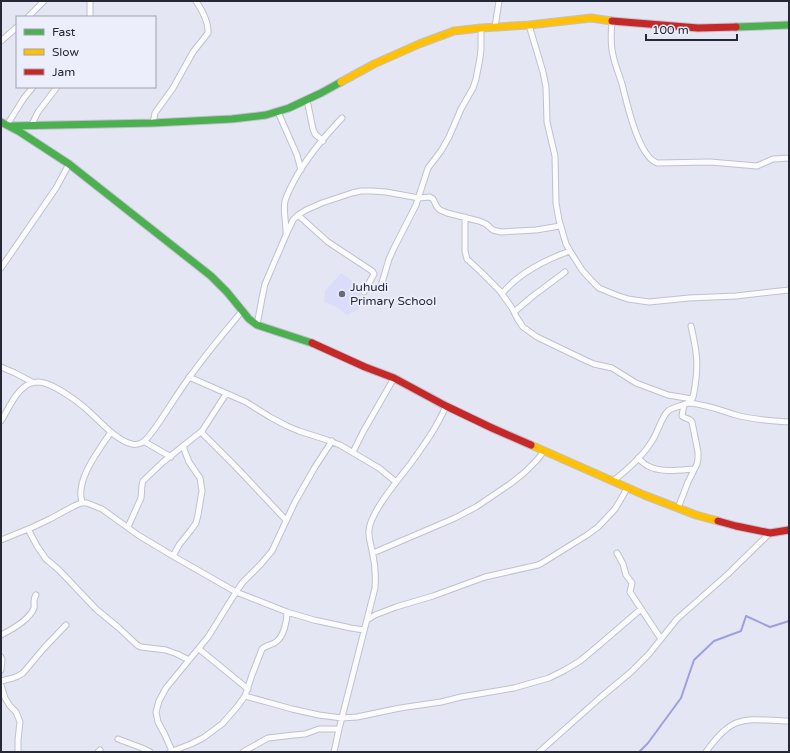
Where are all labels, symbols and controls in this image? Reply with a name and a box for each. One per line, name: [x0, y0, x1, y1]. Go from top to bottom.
legend: [16, 16, 156, 88]
scale bar: [646, 16, 737, 42]
text: 100 m: [652, 23, 689, 37]
text: Fast: [52, 25, 76, 39]
text: Slow: [52, 45, 79, 59]
text: Jam: [52, 65, 75, 79]
place label: Juhudi Primary School: [350, 280, 436, 308]
marker: Juhudi Primary School: [337, 289, 347, 299]

